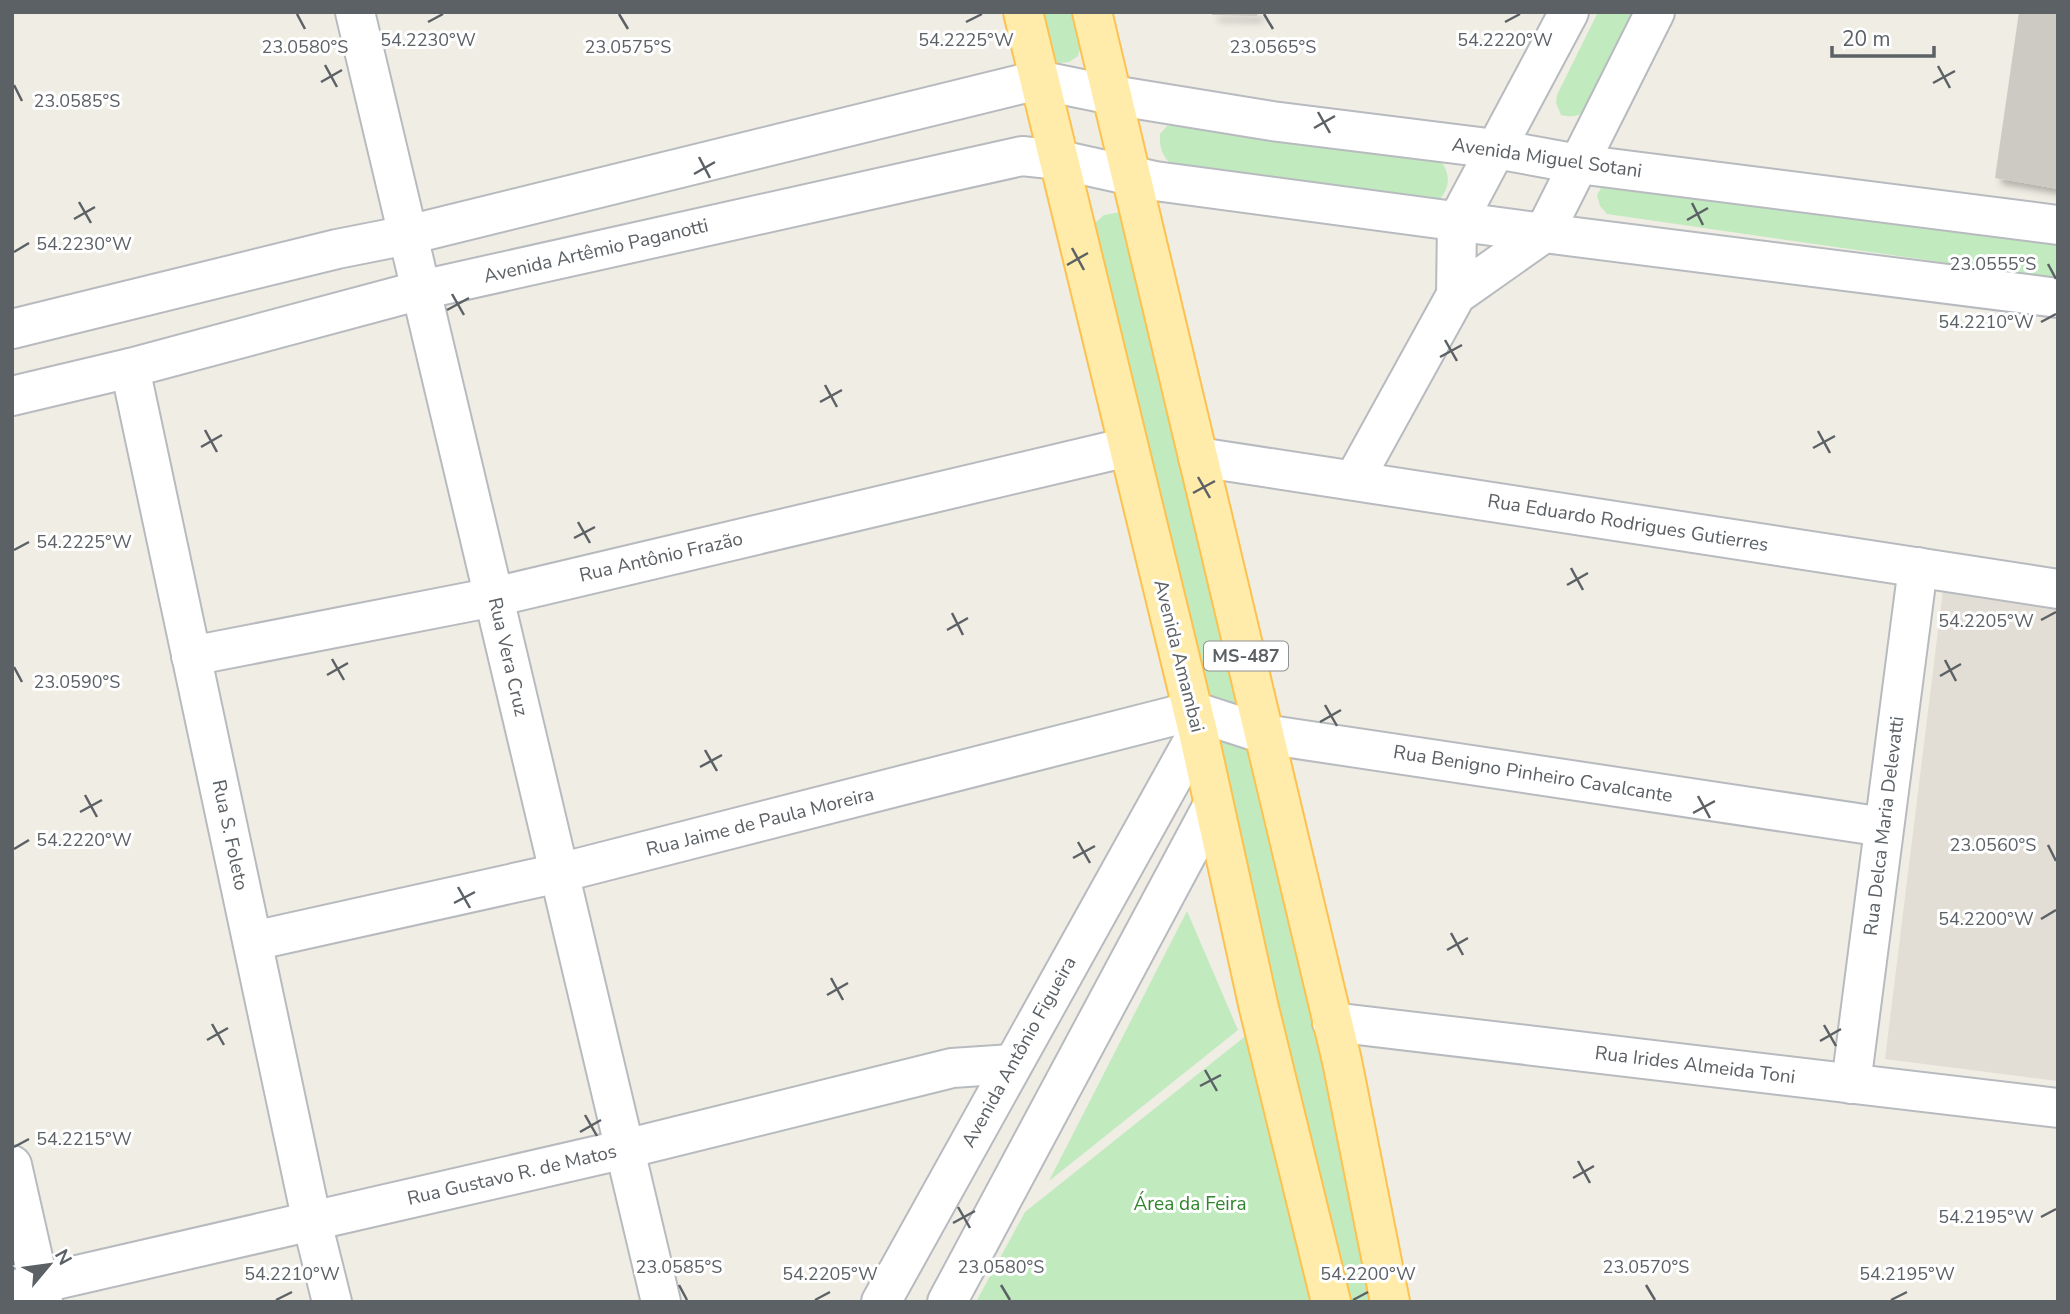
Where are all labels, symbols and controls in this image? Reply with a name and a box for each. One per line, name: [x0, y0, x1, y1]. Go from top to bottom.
scale bar: [1832, 14, 1934, 58]
text: 20 m: [1842, 25, 1891, 53]
text: 54.2230°W: [380, 28, 476, 52]
text: 54.2225°W: [918, 28, 1014, 52]
text: 54.2220°W: [1457, 28, 1553, 52]
text: 23.0580°S: [262, 35, 348, 59]
text: 23.0575°S: [585, 35, 671, 59]
text: 23.0565°S: [1230, 35, 1316, 59]
text: 23.0585°S: [34, 89, 120, 113]
street label: Avenida Miguel Sotani: [1450, 132, 1644, 184]
street label: Avenida Artêmio Paganotti: [481, 212, 711, 290]
text: 54.2230°W: [36, 232, 132, 256]
text: 23.0555°S: [1950, 252, 2036, 276]
text: 54.2210°W: [1938, 310, 2034, 334]
street label: Rua Eduardo Rodrigues Gutierres: [1486, 488, 1770, 558]
street label: Rua Antônio Frazão: [577, 526, 745, 588]
text: 54.2225°W: [36, 530, 132, 554]
street label: Avenida Amambai: [1147, 577, 1211, 735]
street label: Rua Vera Cruz: [482, 595, 534, 719]
text: 54.2205°W: [1938, 609, 2034, 633]
road number: MS-487: [1204, 642, 1288, 670]
text: 23.0590°S: [34, 670, 120, 694]
street label: Rua Delca Maria Delevatti: [1858, 715, 1910, 937]
street label: Rua Benigno Pinheiro Cavalcante: [1392, 739, 1674, 809]
street label: Rua S. Foleto: [206, 777, 254, 893]
street label: Rua Jaime de Paula Moreira: [643, 781, 877, 863]
text: 54.2220°W: [36, 828, 132, 852]
text: 23.0560°S: [1950, 833, 2036, 857]
text: 54.2200°W: [1938, 907, 2034, 931]
street label: Avenida Antônio Figueira: [956, 952, 1082, 1152]
street label: Rua Irides Almeida Toni: [1593, 1040, 1797, 1090]
text: 54.2215°W: [36, 1127, 132, 1151]
street label: Rua Gustavo R. de Matos: [405, 1138, 619, 1212]
park label: Área da Feira: [1134, 1191, 1246, 1217]
text: 54.2195°W: [1938, 1205, 2034, 1229]
north arrow: [14, 1230, 84, 1300]
text: N: [48, 1245, 78, 1270]
text: 23.0585°S: [636, 1255, 722, 1279]
text: 23.0580°S: [958, 1255, 1044, 1279]
text: 23.0570°S: [1603, 1255, 1689, 1279]
text: 54.2210°W: [244, 1262, 340, 1286]
text: 54.2205°W: [782, 1262, 878, 1286]
text: 54.2200°W: [1320, 1262, 1416, 1286]
text: 54.2195°W: [1859, 1262, 1955, 1286]

